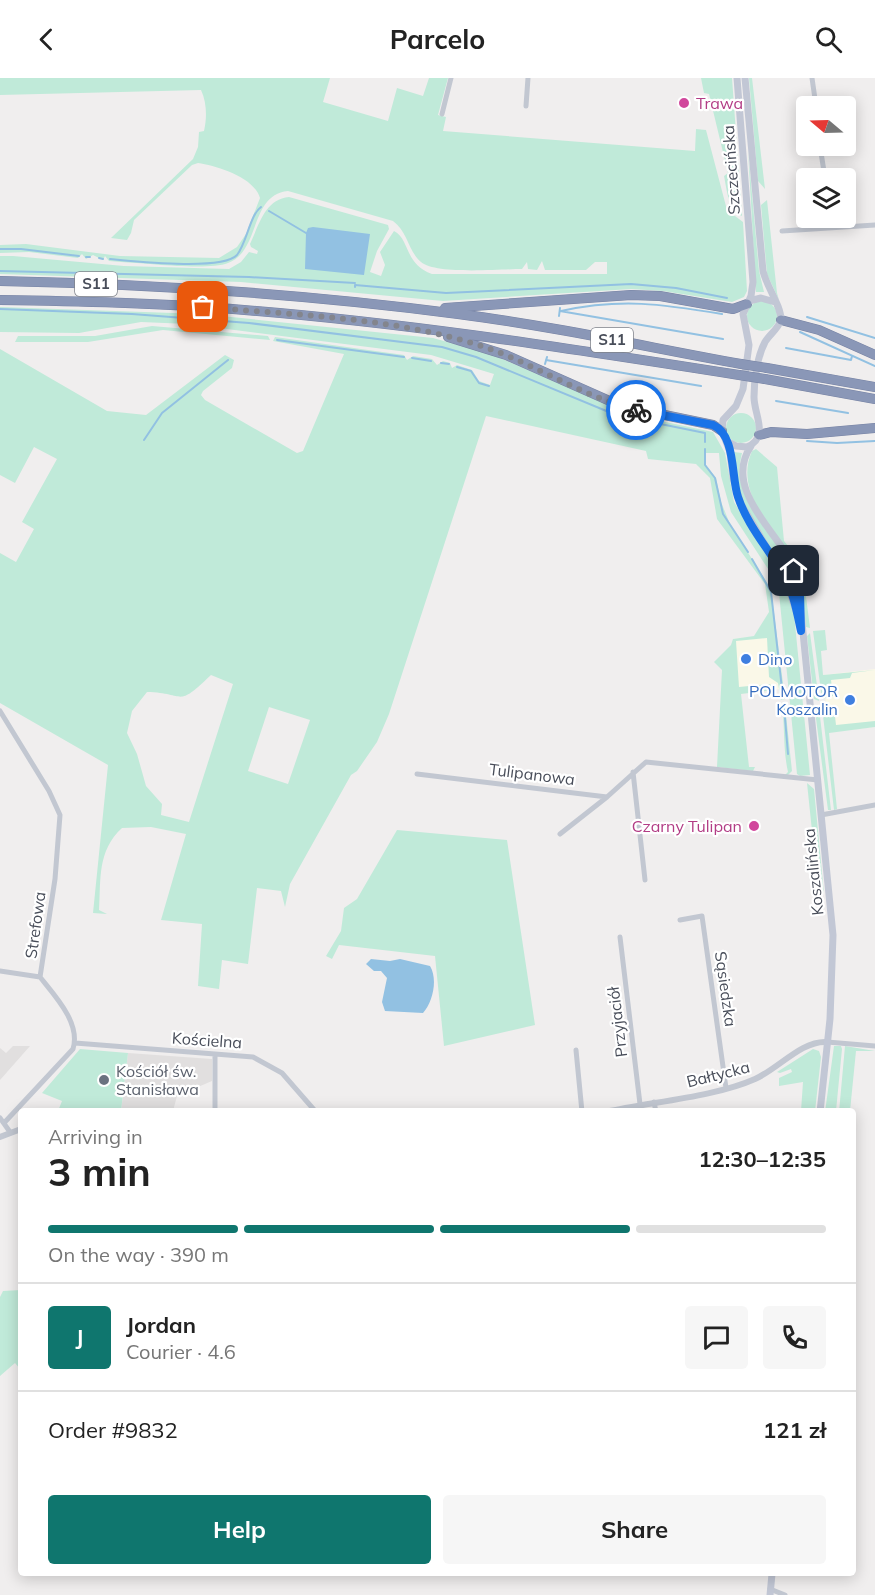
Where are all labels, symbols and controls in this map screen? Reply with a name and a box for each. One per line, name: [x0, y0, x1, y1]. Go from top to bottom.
text: Parcelo: [390, 22, 485, 56]
icon: back: [30, 23, 63, 56]
icon: search: [812, 23, 845, 56]
place label: Trawa: [696, 93, 743, 113]
marker: Trawa: [677, 96, 691, 110]
north arrow: [796, 96, 856, 156]
map controls: [796, 96, 856, 228]
street label: Szczecińska: [718, 125, 744, 215]
button: layers: [796, 168, 856, 228]
road number: S11: [75, 272, 117, 296]
pin: [177, 281, 228, 332]
icon: bag: [186, 290, 219, 323]
road number: S11: [591, 328, 633, 352]
courier: [606, 380, 666, 440]
icon: bike: [620, 394, 653, 427]
pin: [768, 545, 819, 596]
icon: home: [777, 554, 810, 587]
place label: Dino: [758, 649, 792, 669]
marker: Dino: [739, 652, 753, 666]
place label: POLMOTOR Koszalin: [749, 681, 838, 719]
marker: POLMOTOR Koszalin: [843, 693, 857, 707]
street label: Tulipanowa: [488, 759, 576, 789]
place label: Czarny Tulipan: [632, 816, 742, 836]
marker: Czarny Tulipan: [747, 819, 761, 833]
street label: Koszalińska: [798, 827, 828, 917]
street label: Strefowa: [20, 890, 50, 960]
street label: Sąsiedzka: [711, 950, 741, 1028]
street label: Przyjaciół: [603, 984, 631, 1058]
street label: Kościelna: [171, 1028, 243, 1052]
street label: Bałtycka: [684, 1056, 752, 1092]
place label: Kościół św. Stanisława: [116, 1061, 199, 1099]
marker: Kościół św. Stanisława: [97, 1073, 111, 1087]
text: Arriving in: [48, 1124, 143, 1149]
text: 12:30–12:35: [698, 1145, 826, 1173]
text: 3 min: [48, 1147, 151, 1196]
text: On the way · 390 m: [48, 1242, 229, 1267]
button: chat: [685, 1306, 748, 1369]
button: phone: [763, 1306, 826, 1369]
text: Jordan: [126, 1311, 196, 1339]
text: J: [76, 1323, 83, 1351]
text: Courier · 4.6: [126, 1339, 236, 1364]
text: Order #9832: [48, 1416, 178, 1444]
text: 121 zł: [763, 1416, 826, 1444]
button: Help: [48, 1495, 431, 1564]
button: Share: [443, 1495, 826, 1564]

